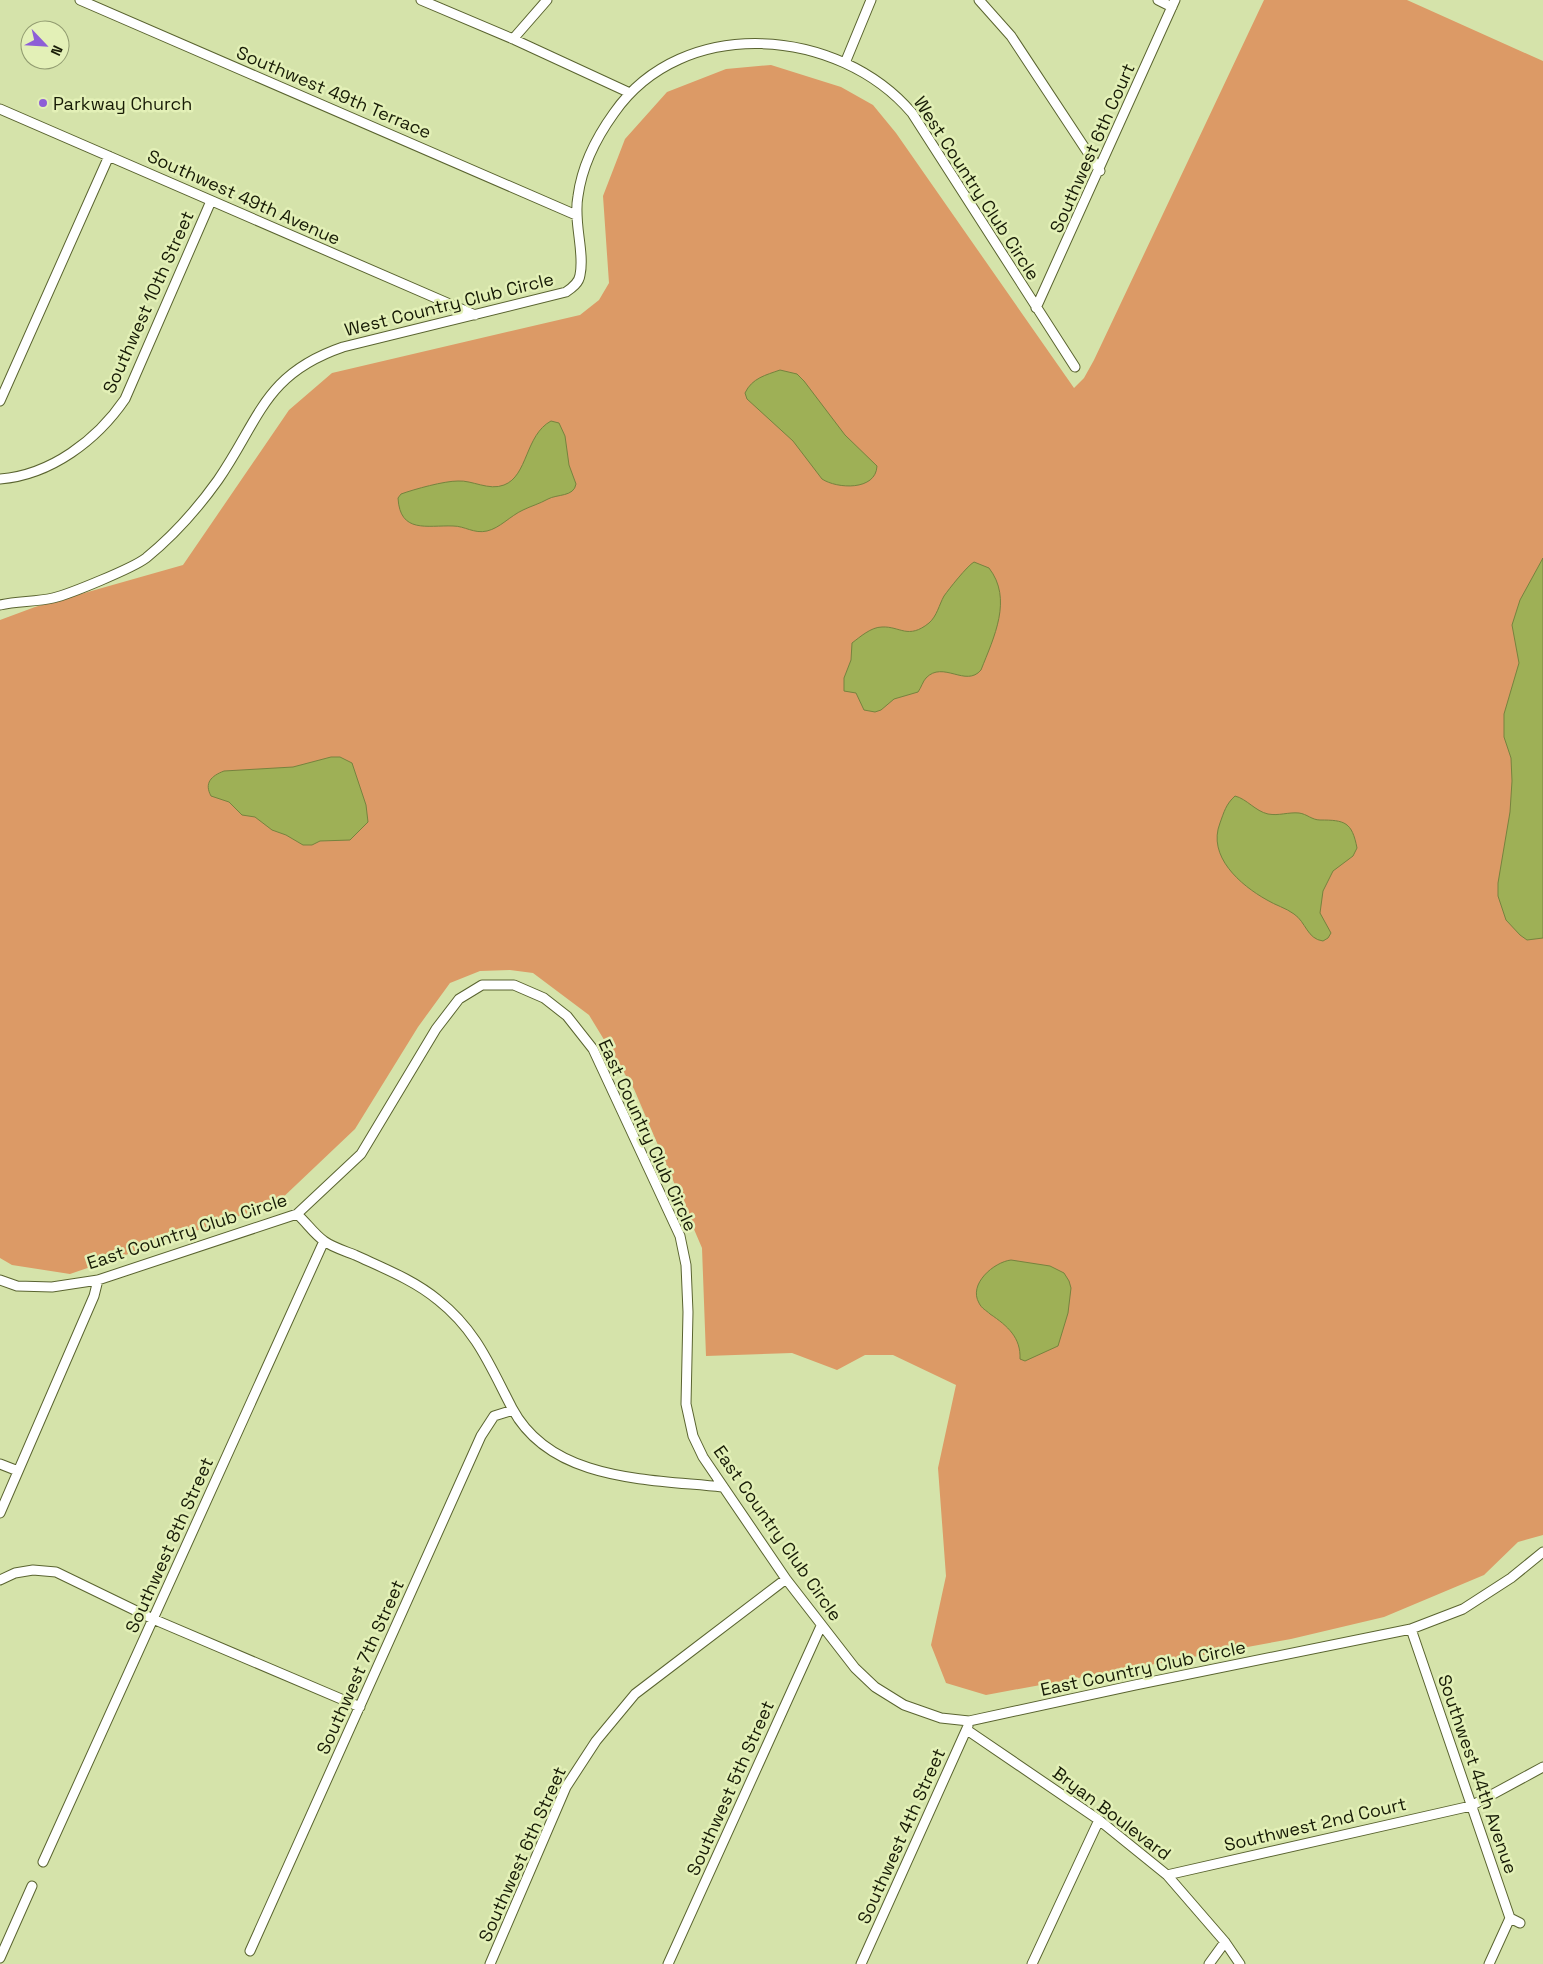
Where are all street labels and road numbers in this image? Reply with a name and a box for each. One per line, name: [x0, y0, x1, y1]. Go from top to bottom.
street label: Southwest 49th Terrace: [233, 40, 435, 144]
street label: Southwest 6th Court: [1044, 60, 1140, 236]
street label: West Country Club Circle: [909, 92, 1045, 284]
street label: Southwest 49th Avenue: [144, 144, 344, 250]
street label: Southwest 10th Street: [97, 207, 199, 397]
street label: West Country Club Circle: [342, 267, 556, 341]
street label: East Country Club Circle: [593, 1035, 703, 1235]
street label: East Country Club Circle: [84, 1188, 290, 1274]
street label: East Country Club Circle: [709, 1441, 847, 1625]
street label: Southwest 8th Street: [120, 1454, 218, 1636]
street label: Southwest 7th Street: [311, 1576, 409, 1758]
street label: East Country Club Circle: [1038, 1635, 1248, 1701]
street label: Southwest 44th Avenue: [1433, 1671, 1523, 1877]
street label: Southwest 5th Street: [681, 1697, 779, 1879]
street label: Southwest 4th Street: [852, 1745, 950, 1927]
street label: Bryan Boulevard: [1048, 1761, 1176, 1865]
street label: Southwest 6th Street: [473, 1763, 571, 1945]
street label: Southwest 2nd Court: [1222, 1792, 1408, 1856]

